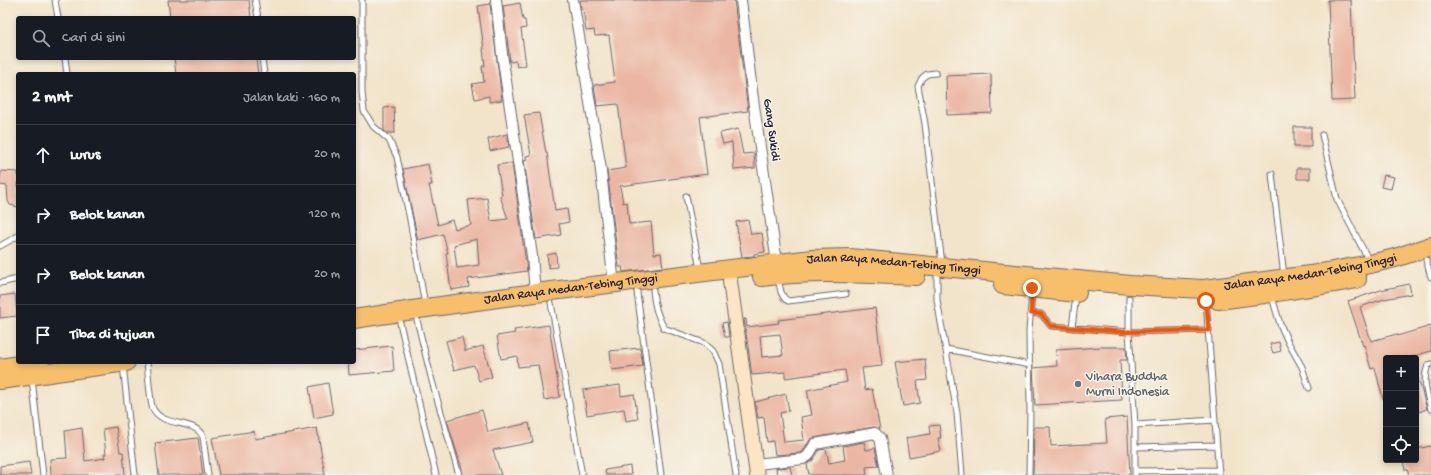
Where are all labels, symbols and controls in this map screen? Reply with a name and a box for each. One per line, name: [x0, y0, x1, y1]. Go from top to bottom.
search box: [16, 16, 356, 60]
icon: search: [30, 27, 52, 49]
text: Cari di sini: [62, 29, 125, 47]
text: 2 mnt: [32, 88, 71, 108]
text: Jalan kaki · 160 m: [243, 91, 340, 106]
street label: Gang Sukidi: [759, 98, 783, 163]
icon: ahead: [32, 144, 54, 166]
text: Lurus: [70, 146, 100, 164]
text: 20 m: [314, 147, 340, 162]
icon: right: [32, 204, 54, 226]
text: Belok kanan: [70, 206, 144, 224]
text: 120 m: [309, 207, 340, 222]
street label: Jalan Raya Medan-Tebing Tinggi: [806, 250, 982, 278]
street label: Jalan Raya Medan-Tebing Tinggi: [1223, 250, 1399, 294]
icon: right: [32, 264, 54, 286]
text: Belok kanan: [70, 266, 144, 284]
text: 20 m: [314, 267, 340, 282]
street label: Jalan Raya Medan-Tebing Tinggi: [483, 270, 659, 307]
route end: [1023, 279, 1041, 297]
route start: [1197, 292, 1215, 310]
icon: arrive: [32, 324, 54, 346]
text: Tiba di tujuan: [70, 326, 154, 344]
map controls: [1383, 355, 1419, 463]
button: +: [1383, 355, 1419, 391]
place label: Vihara Buddha Murni Indonesia: [1085, 370, 1170, 400]
marker: Vihara Buddha Murni Indonesia: [1073, 379, 1083, 389]
button: −: [1383, 391, 1419, 427]
button: locate: [1383, 427, 1419, 463]

